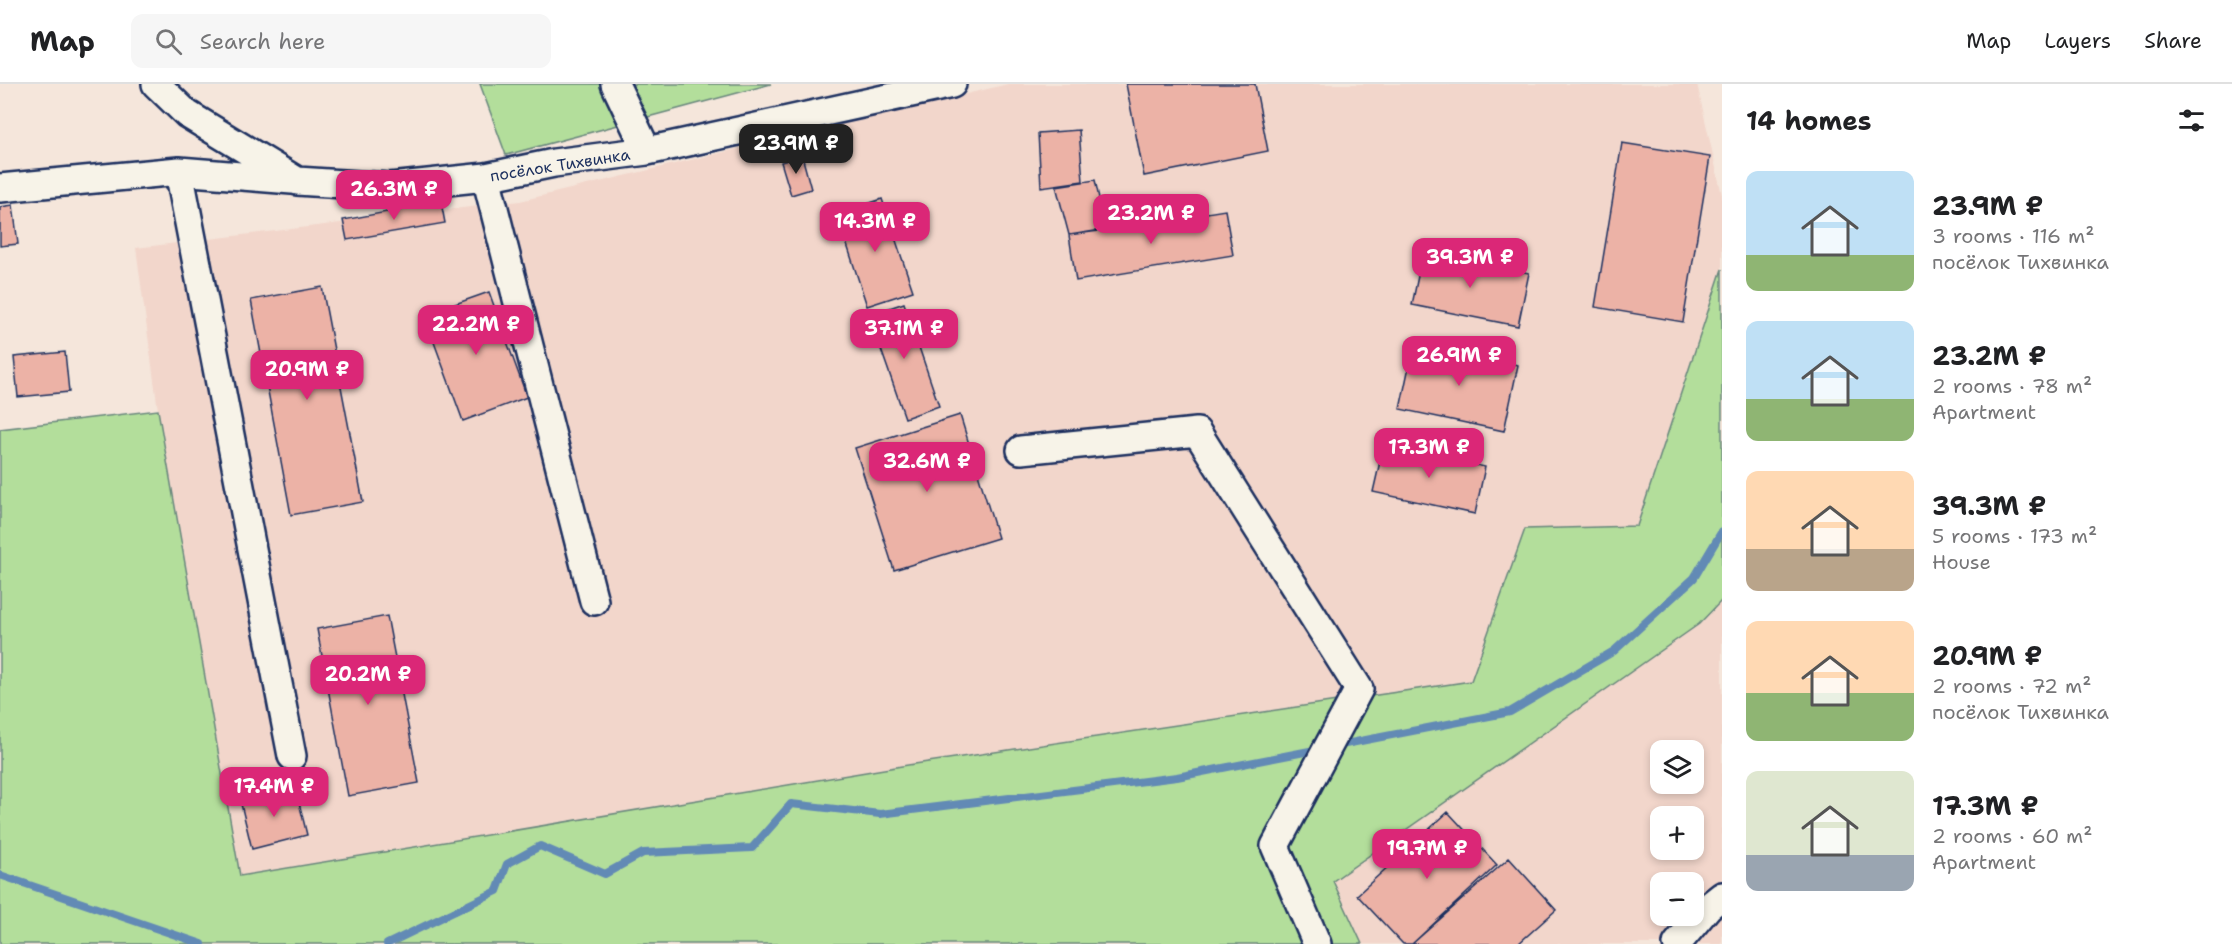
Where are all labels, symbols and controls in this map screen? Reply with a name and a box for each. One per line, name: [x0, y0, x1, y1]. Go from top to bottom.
search box: [131, 14, 551, 68]
text: Map: [30, 22, 95, 60]
icon: search: [152, 25, 185, 58]
text: Search here: [200, 27, 325, 56]
text: Map: [1966, 27, 2011, 55]
text: Layers: [2044, 27, 2111, 55]
text: Share: [2144, 27, 2202, 55]
text: 14 homes: [1746, 103, 1872, 138]
icon: filters: [2175, 104, 2208, 137]
pin: 23.9M ₽: [741, 124, 851, 175]
text: 23.9M ₽: [753, 130, 839, 156]
street label: посёлок Тихвинка: [488, 144, 632, 186]
pin: 26.3M ₽: [339, 170, 449, 221]
text: 26.3M ₽: [350, 176, 438, 202]
text: 23.9M ₽: [1932, 188, 2044, 223]
pin: 23.2M ₽: [1096, 194, 1206, 245]
icon: home: [1794, 195, 1866, 267]
text: 23.2M ₽: [1107, 200, 1195, 226]
pin: 14.3M ₽: [820, 202, 930, 253]
text: 14.3M ₽: [834, 208, 916, 234]
text: 3 rooms · 116 m²: [1932, 223, 2094, 249]
pin: 39.3M ₽: [1415, 238, 1525, 289]
text: 39.3M ₽: [1426, 244, 1514, 270]
text: посёлок Тихвинка: [1932, 249, 2109, 275]
pin: 22.2M ₽: [421, 305, 531, 356]
pin: 37.1M ₽: [849, 309, 959, 360]
text: 22.2M ₽: [432, 311, 520, 337]
text: 37.1M ₽: [864, 315, 944, 341]
pin: 26.9M ₽: [1404, 336, 1514, 387]
text: 23.2M ₽: [1932, 338, 2046, 373]
text: 26.9M ₽: [1416, 342, 1502, 368]
icon: home: [1794, 345, 1866, 417]
pin: 20.9M ₽: [252, 350, 362, 401]
text: 20.9M ₽: [265, 356, 350, 382]
text: 2 rooms · 78 m²: [1932, 373, 2092, 399]
text: Apartment: [1932, 399, 2036, 425]
pin: 17.3M ₽: [1374, 428, 1484, 479]
text: 17.3M ₽: [1388, 434, 1470, 460]
pin: 32.6M ₽: [872, 442, 982, 493]
text: 32.6M ₽: [883, 448, 971, 474]
text: 39.3M ₽: [1932, 488, 2046, 523]
icon: home: [1794, 495, 1866, 567]
text: 5 rooms · 173 m²: [1932, 523, 2097, 549]
text: House: [1932, 549, 1991, 575]
text: 20.9M ₽: [1932, 638, 2043, 673]
icon: home: [1794, 645, 1866, 717]
pin: 20.2M ₽: [313, 655, 423, 706]
text: 20.2M ₽: [324, 661, 412, 687]
text: 2 rooms · 72 m²: [1932, 673, 2091, 699]
text: посёлок Тихвинка: [1932, 699, 2109, 725]
map controls: [1650, 740, 1704, 926]
button: layers: [1650, 740, 1704, 794]
pin: 17.4M ₽: [219, 767, 329, 818]
text: 17.4M ₽: [233, 773, 315, 799]
text: 17.3M ₽: [1932, 788, 2039, 823]
icon: home: [1794, 795, 1866, 867]
button: +: [1650, 806, 1704, 860]
text: 2 rooms · 60 m²: [1932, 823, 2092, 849]
pin: 19.7M ₽: [1372, 829, 1482, 880]
text: 19.7M ₽: [1386, 835, 1468, 861]
text: Apartment: [1932, 849, 2036, 875]
button: −: [1650, 872, 1704, 926]

